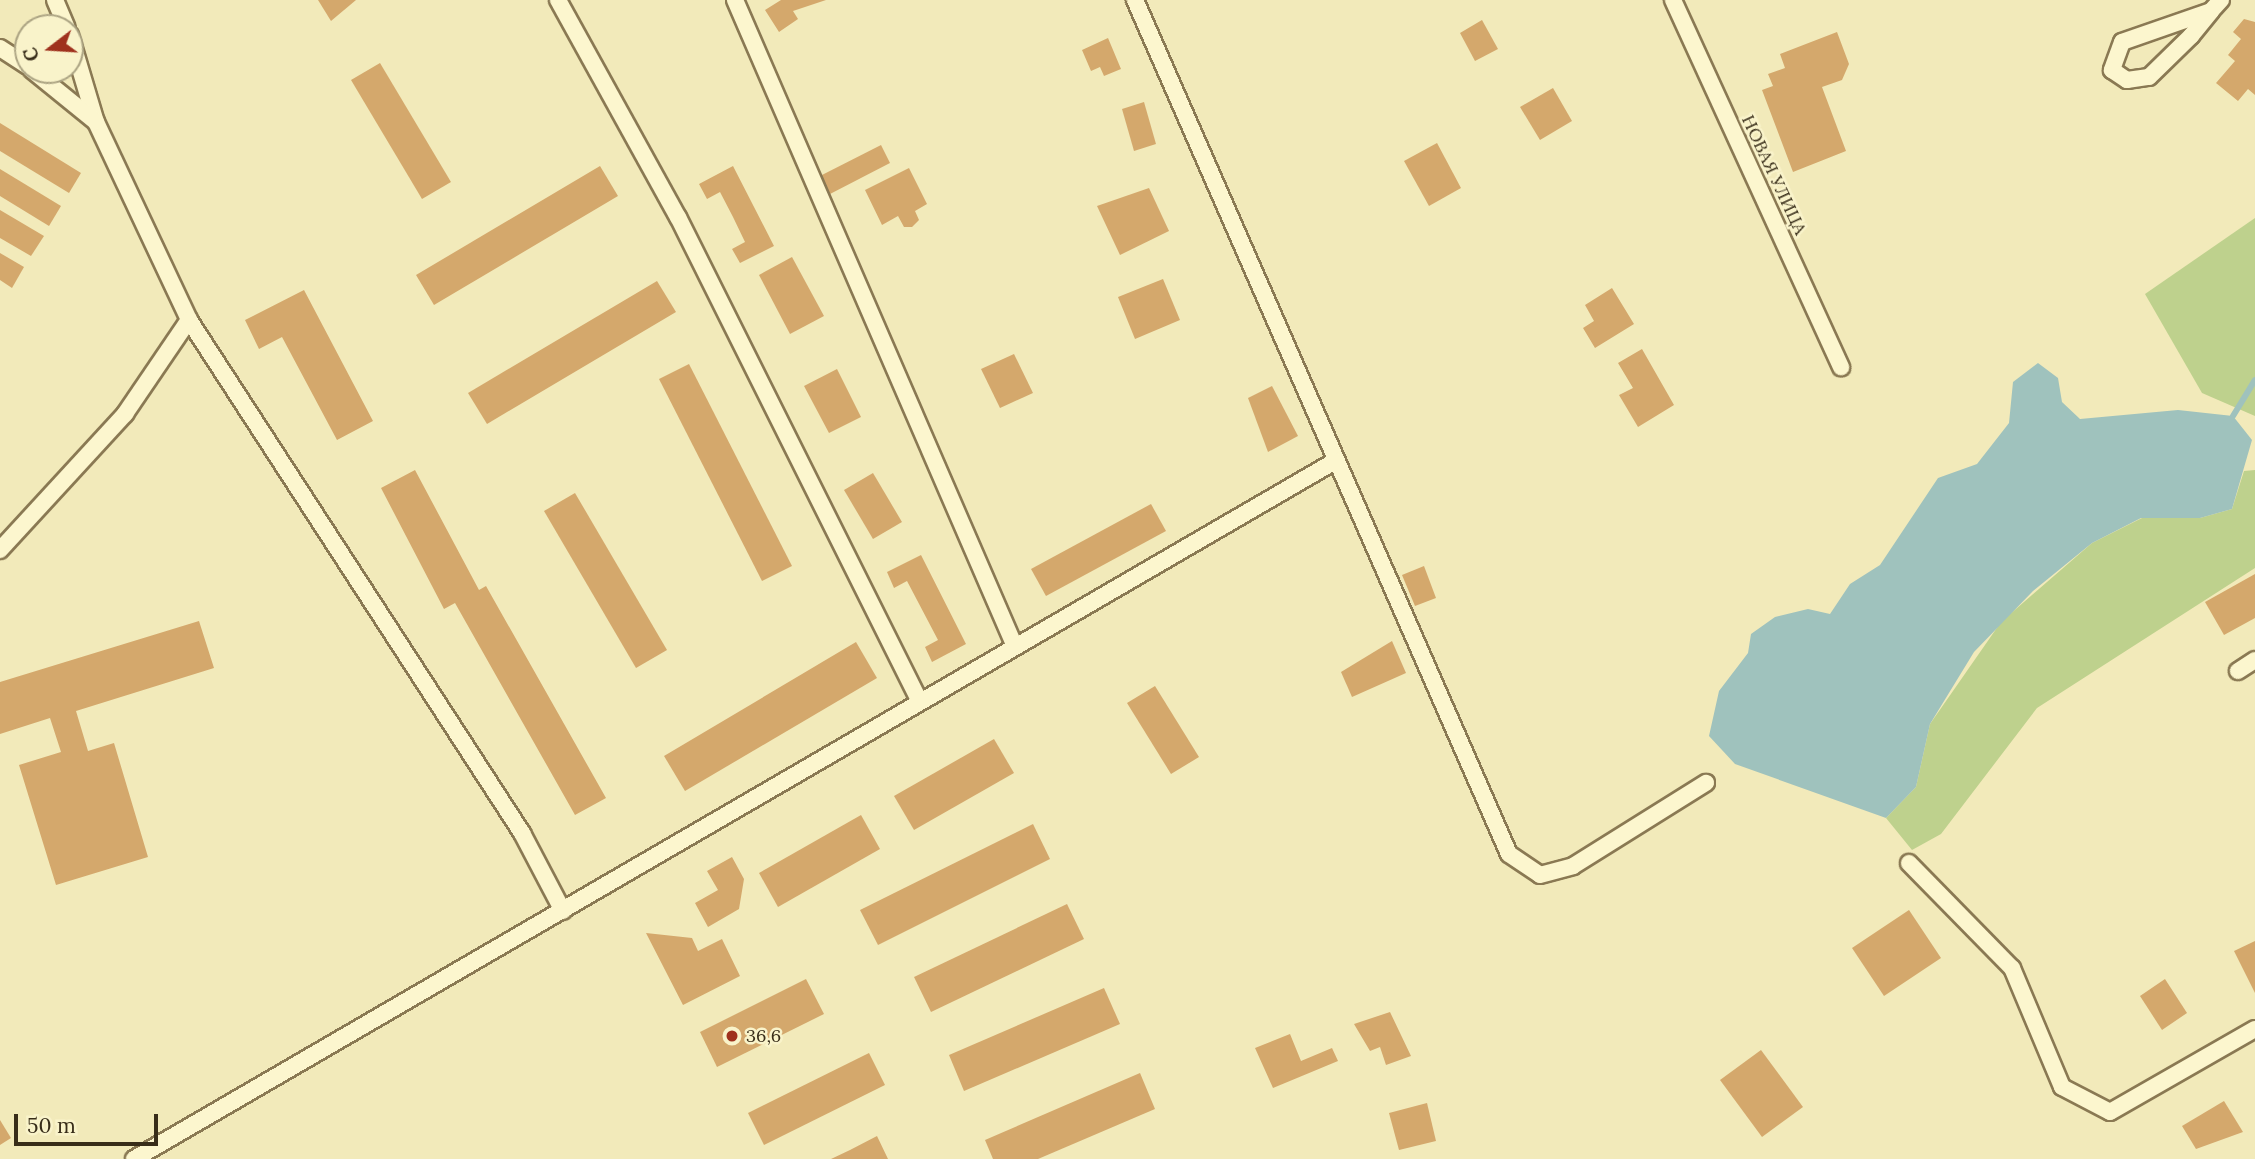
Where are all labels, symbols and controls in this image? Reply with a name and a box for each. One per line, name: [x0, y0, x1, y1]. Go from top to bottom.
north arrow: [14, 14, 84, 84]
text: С: [17, 45, 44, 64]
street label: НОВАЯ УЛИЦА: [1737, 112, 1811, 238]
place label: 36,6: [746, 1025, 781, 1047]
marker: 36,6: [724, 1028, 740, 1044]
scale bar: [18, 1100, 161, 1144]
text: 50 m: [27, 1112, 76, 1139]

